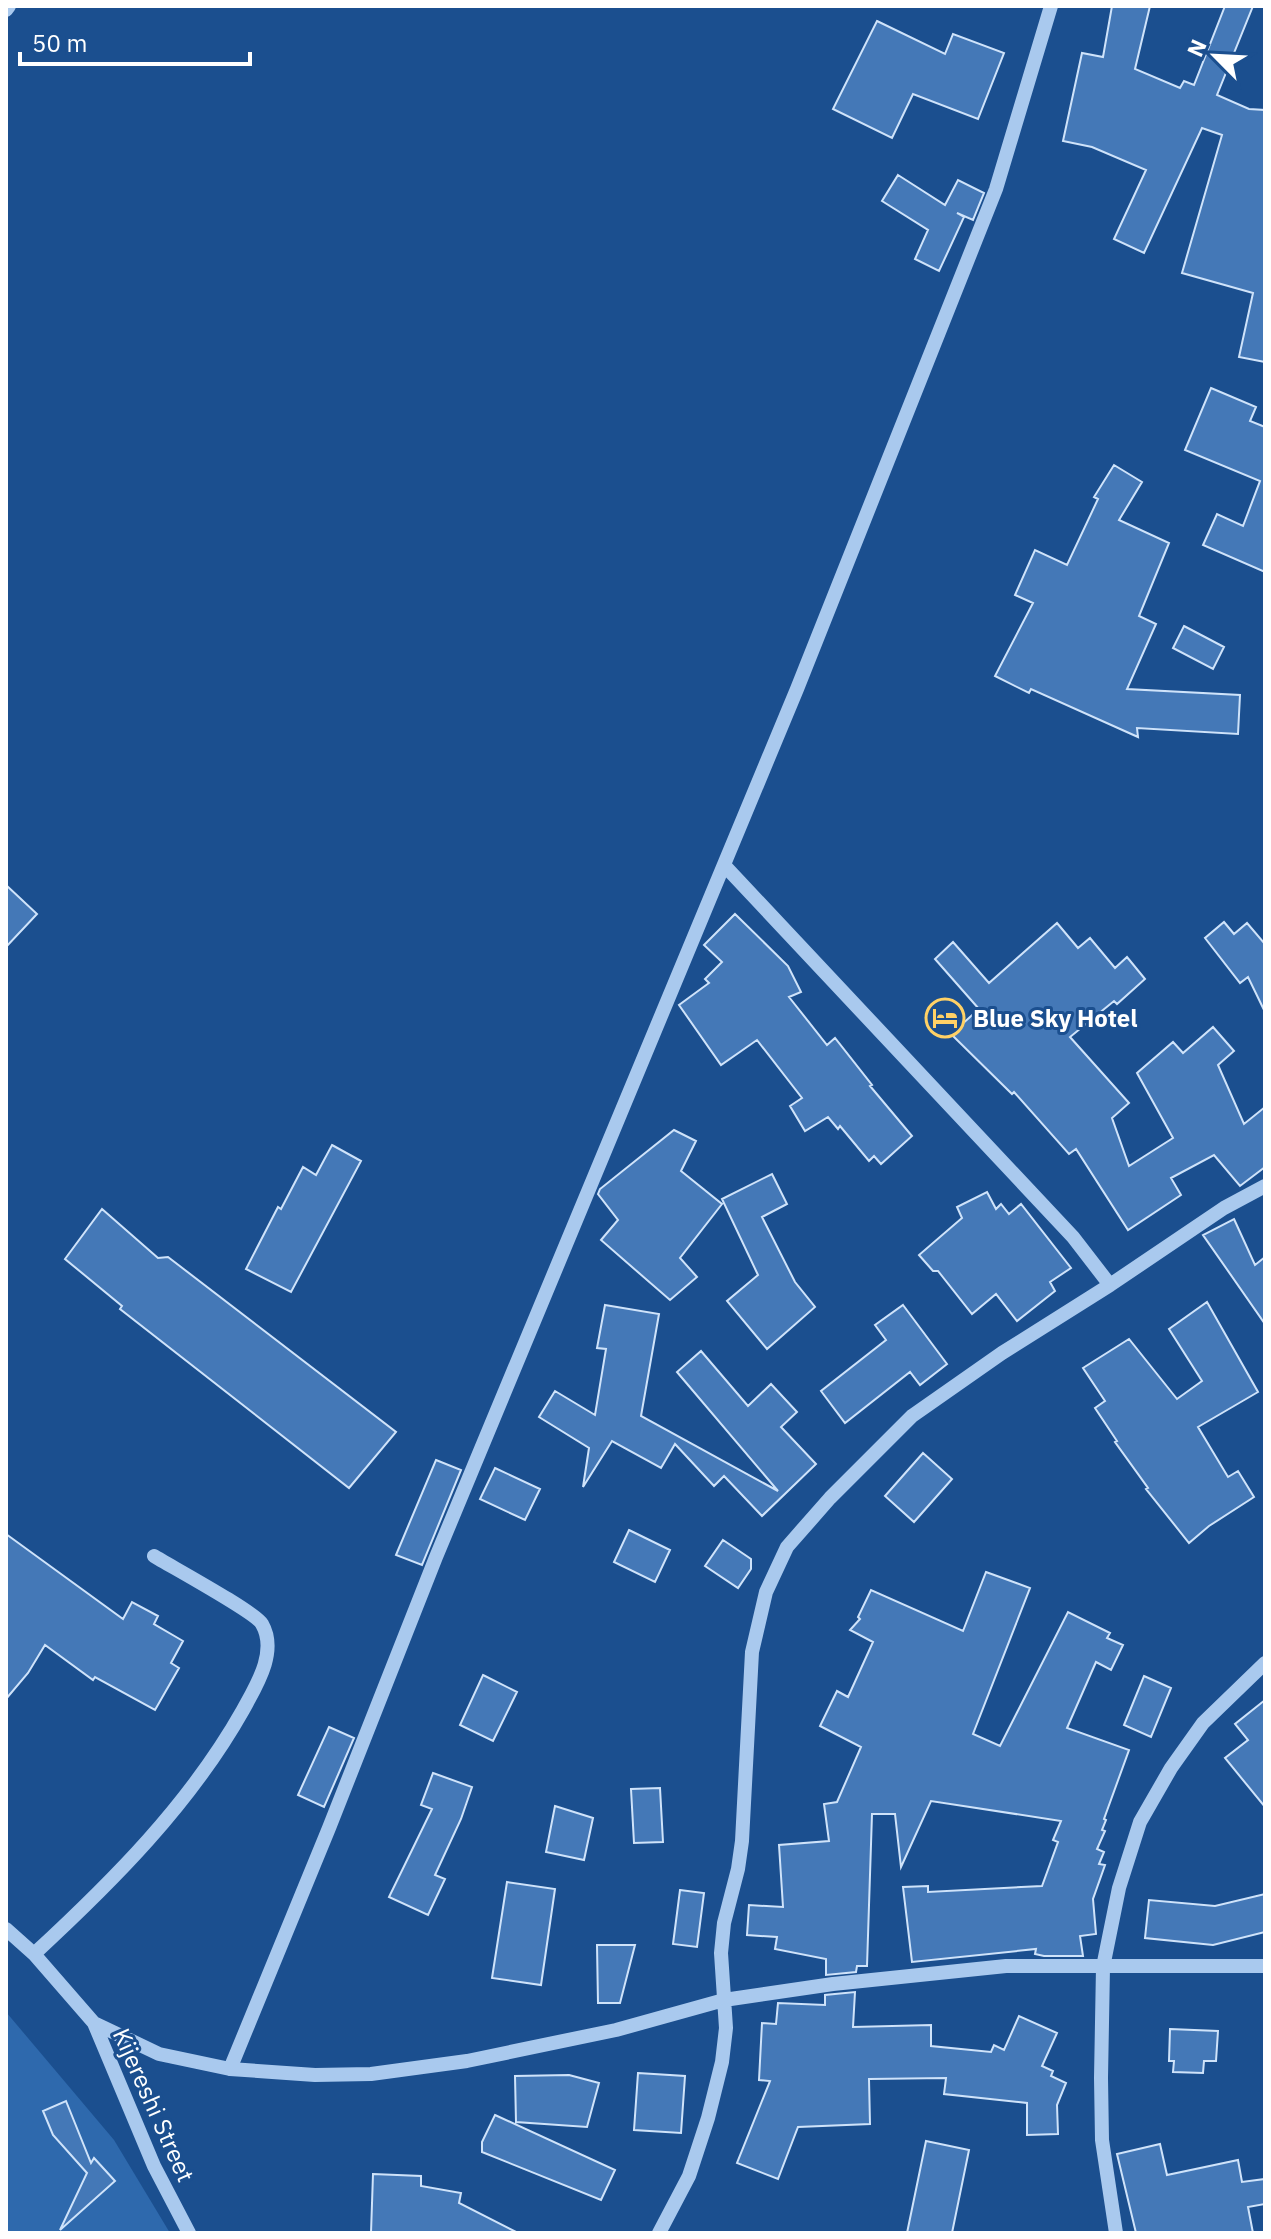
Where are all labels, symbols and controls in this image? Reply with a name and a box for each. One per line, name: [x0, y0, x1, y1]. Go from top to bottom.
scale bar: [20, 16, 250, 66]
north arrow: [1175, 16, 1255, 96]
text: 50 m: [32, 27, 87, 59]
text: N: [1180, 34, 1213, 61]
hotel icon: Blue Sky Hotel: [924, 997, 966, 1039]
place label: Blue Sky Hotel: [973, 1002, 1138, 1034]
street label: Kijereshi Street: [106, 2023, 202, 2187]

